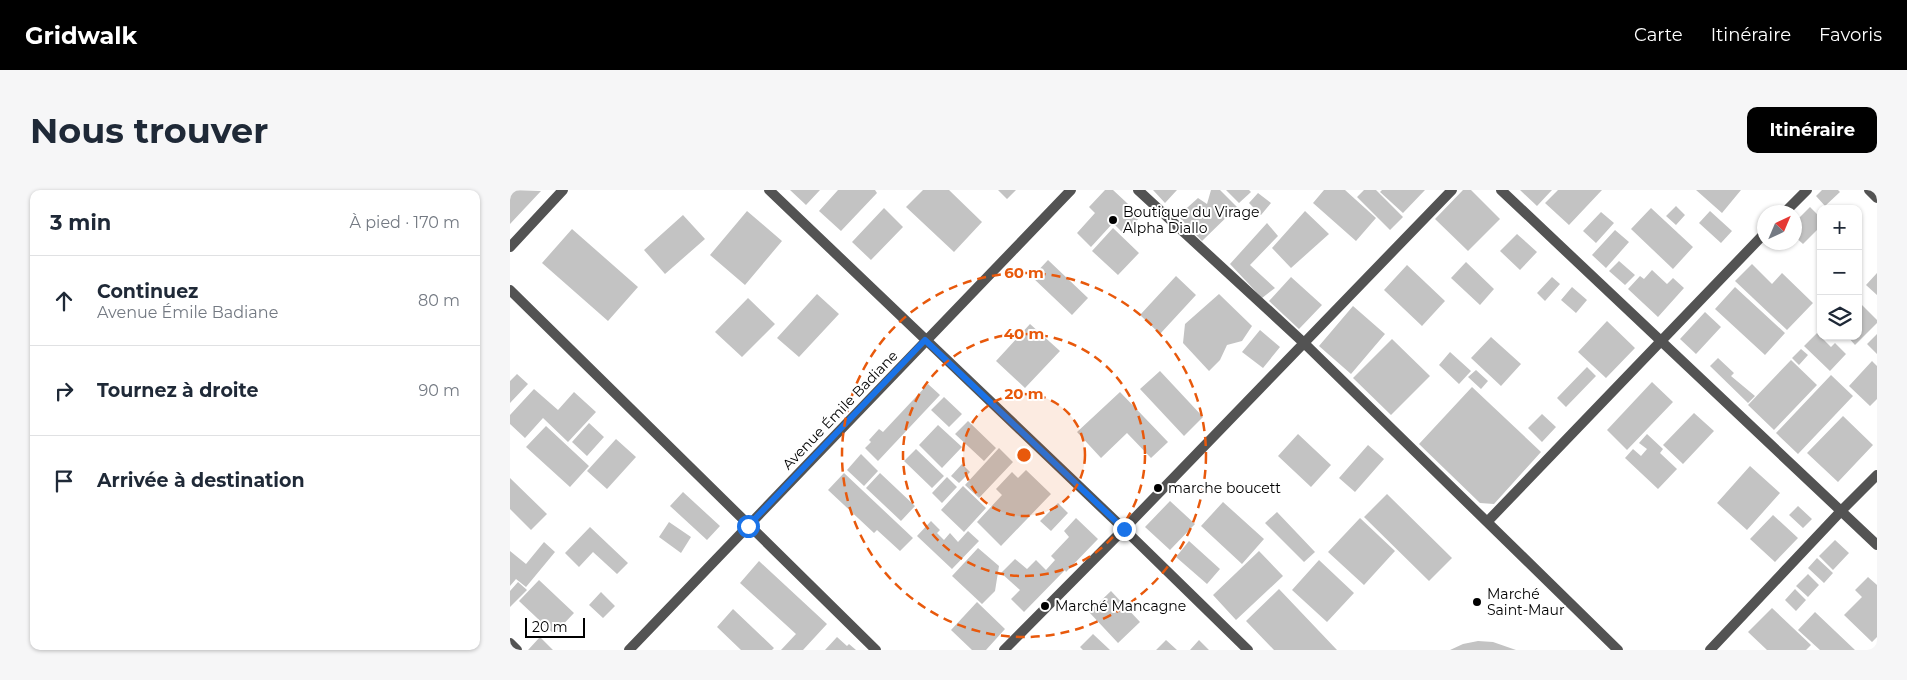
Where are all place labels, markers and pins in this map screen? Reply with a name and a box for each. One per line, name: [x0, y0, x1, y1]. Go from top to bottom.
place label: Boutique du Virage Alpha Diallo: [1123, 203, 1259, 237]
marker: Boutique du Virage Alpha Diallo: [1107, 214, 1119, 226]
centre of rings: [1015, 446, 1033, 464]
place label: marche boucett: [1168, 479, 1281, 497]
marker: marche boucett: [1152, 482, 1164, 494]
place label: Marché Saint-Maur: [1487, 585, 1565, 619]
marker: Marché Saint-Maur: [1471, 596, 1483, 608]
place label: Marché Mancagne: [1055, 597, 1186, 615]
marker: Marché Mancagne: [1039, 600, 1051, 612]

